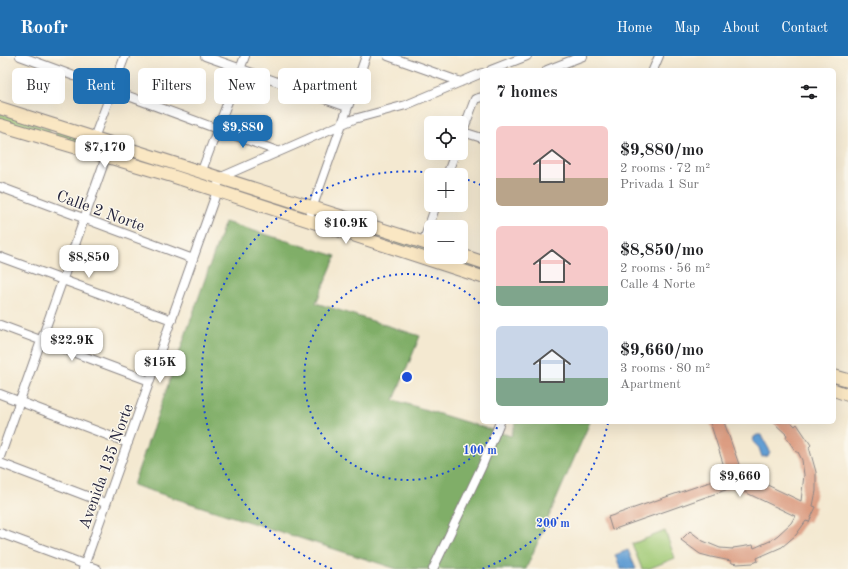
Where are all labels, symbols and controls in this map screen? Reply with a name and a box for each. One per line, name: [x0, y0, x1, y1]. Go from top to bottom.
text: Roofr: [20, 19, 68, 38]
text: Home: [617, 21, 652, 35]
text: Map: [674, 21, 700, 35]
text: About: [722, 21, 759, 35]
text: Contact: [781, 21, 828, 35]
chip: Buy: [12, 68, 65, 104]
chip: Rent: [73, 68, 130, 104]
chip: Filters: [138, 68, 206, 104]
chip: New: [214, 68, 270, 104]
chip: Apartment: [278, 68, 371, 104]
icon: filters: [798, 81, 820, 103]
text: 7 homes: [496, 84, 558, 101]
pin: $9,880: [210, 115, 276, 149]
map controls: [424, 116, 468, 264]
button: locate: [424, 116, 468, 160]
text: $9,880: [222, 121, 264, 134]
pin: $7,170: [72, 135, 138, 169]
text: $7,170: [84, 141, 126, 154]
icon: home: [528, 142, 576, 190]
text: $9,880/mo: [620, 142, 704, 159]
text: 2 rooms · 72 m²: [620, 162, 710, 175]
button: +: [424, 168, 468, 212]
text: Privada 1 Sur: [620, 178, 699, 191]
street label: Calle 2 Norte: [54, 189, 147, 235]
pin: $10.9K: [313, 211, 379, 245]
text: $10.9K: [324, 217, 368, 230]
button: −: [424, 220, 468, 264]
icon: home: [528, 242, 576, 290]
text: $8,850/mo: [620, 242, 704, 259]
pin: $8,850: [56, 245, 122, 279]
text: $8,850: [68, 251, 110, 264]
text: 2 rooms · 56 m²: [620, 262, 710, 275]
text: Calle 4 Norte: [620, 278, 695, 291]
pin: $22.9K: [39, 328, 105, 362]
text: $22.9K: [50, 334, 94, 347]
icon: home: [528, 342, 576, 390]
text: $9,660/mo: [620, 342, 704, 359]
pin: $15K: [136, 350, 184, 384]
text: $15K: [144, 356, 176, 369]
text: 3 rooms · 80 m²: [620, 362, 710, 375]
centre of rings: [400, 370, 414, 384]
text: Apartment: [620, 378, 681, 391]
street label: Avenida 135 Norte: [77, 402, 137, 531]
text: 100 m: [463, 445, 497, 457]
pin: $9,660: [707, 464, 773, 498]
text: $9,660: [719, 470, 761, 483]
text: 200 m: [536, 518, 570, 530]

